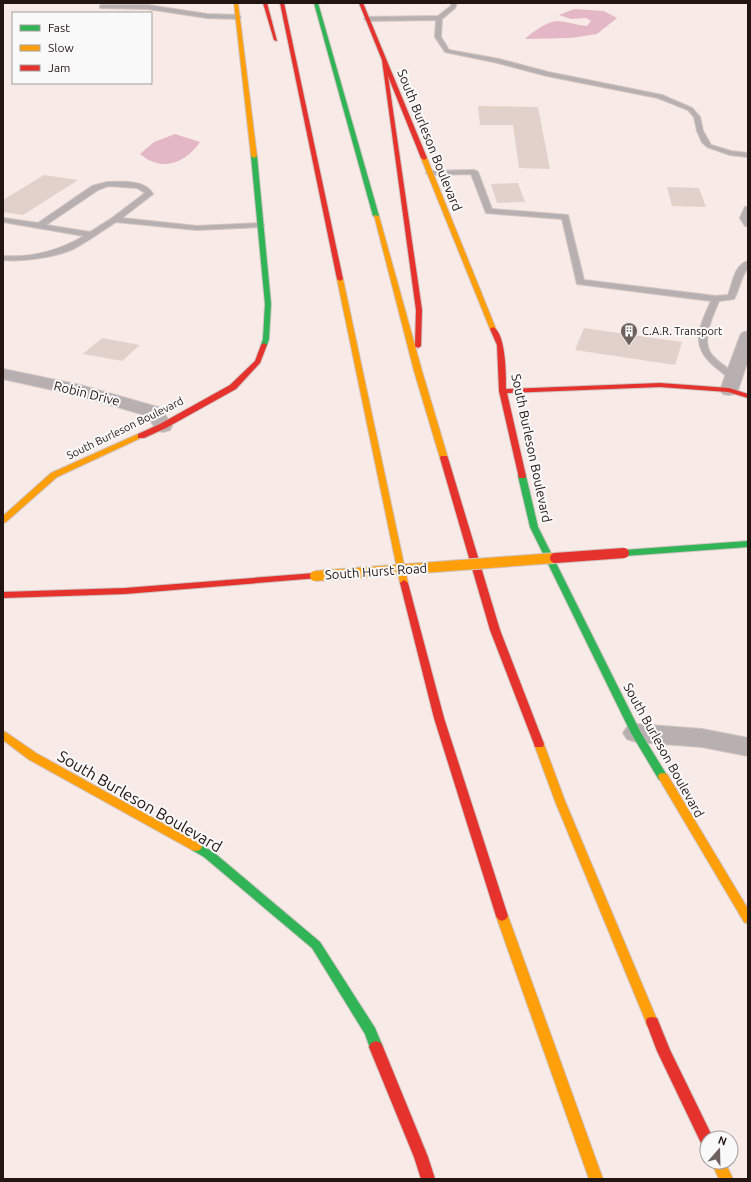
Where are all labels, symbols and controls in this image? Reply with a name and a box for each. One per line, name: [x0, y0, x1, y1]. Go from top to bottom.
legend: [12, 12, 152, 84]
text: Fast: [48, 21, 70, 34]
text: Slow: [48, 41, 74, 54]
text: Jam: [48, 61, 70, 74]
street label: South Burleson Boulevard: [395, 67, 465, 213]
building icon: C.A.R. Transport: [619, 321, 639, 346]
place label: C.A.R. Transport: [642, 325, 723, 337]
street label: South Burleson Boulevard: [509, 372, 555, 524]
street label: Robin Drive: [53, 378, 121, 408]
street label: South Burleson Boulevard: [65, 394, 185, 462]
street label: South Hurst Road: [324, 560, 428, 582]
street label: South Burleson Boulevard: [621, 680, 707, 820]
street label: South Burleson Boulevard: [55, 747, 225, 855]
north arrow: [699, 1130, 739, 1170]
text: N: [717, 1134, 728, 1148]

